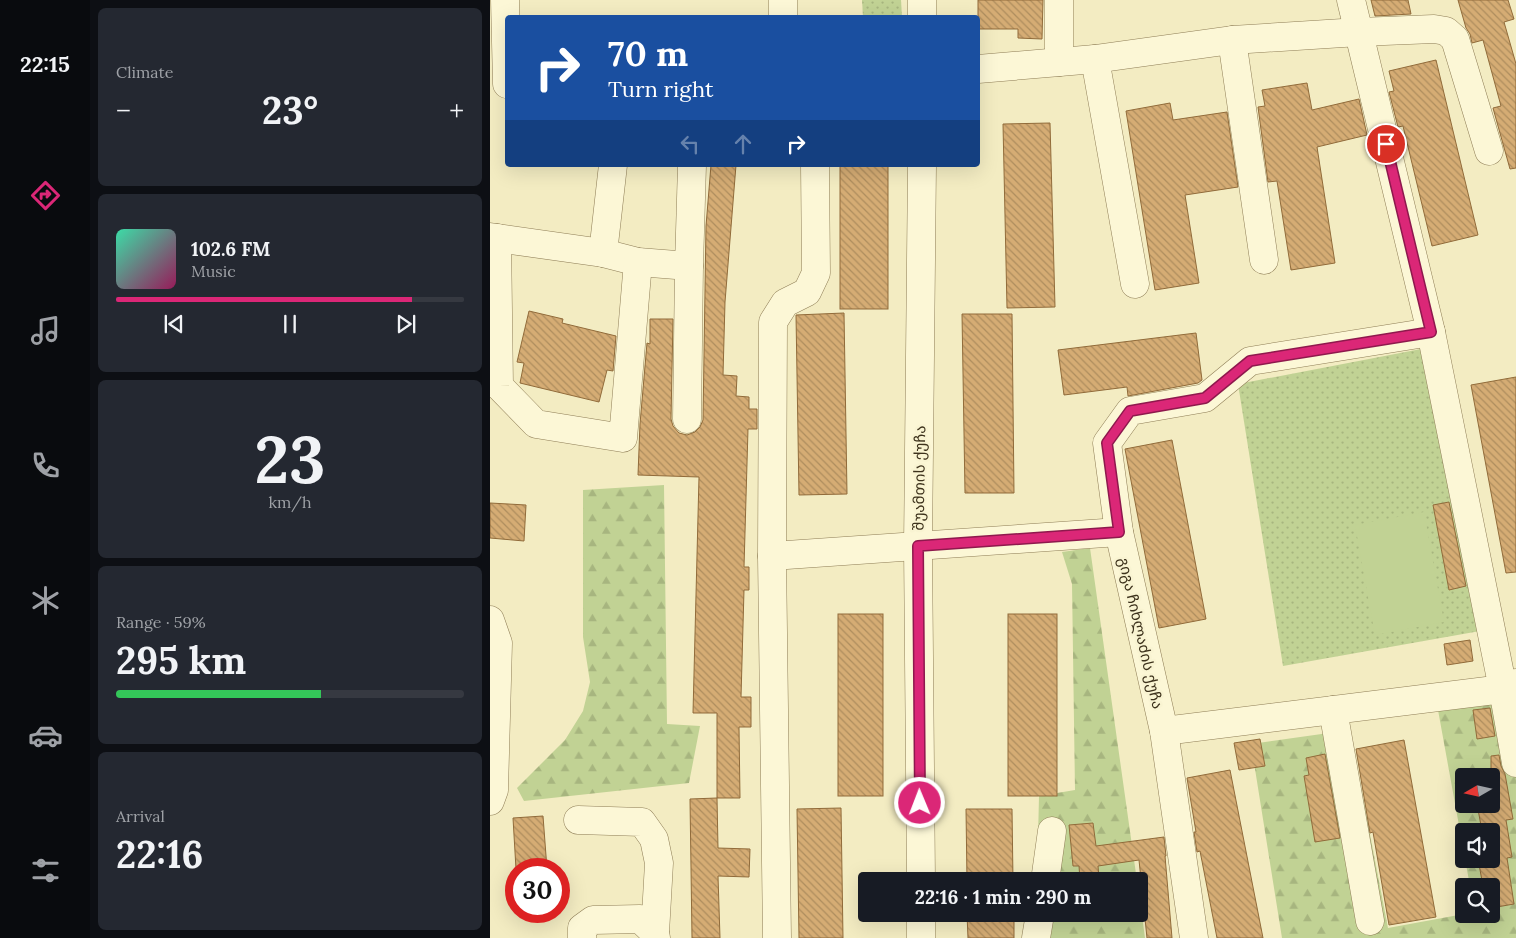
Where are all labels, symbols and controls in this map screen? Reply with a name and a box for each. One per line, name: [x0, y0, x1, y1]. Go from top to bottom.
text: 70 m: [608, 31, 688, 76]
icon: right: [525, 35, 590, 100]
text: 22:15: [20, 50, 70, 78]
text: Climate: [116, 62, 173, 82]
text: Turn right: [608, 75, 713, 103]
text: 23°: [262, 86, 318, 134]
text: −: [116, 93, 131, 129]
text: +: [449, 93, 464, 129]
pin: [1365, 123, 1407, 165]
icon: left: [676, 130, 704, 158]
icon: ahead: [729, 130, 757, 158]
icon: right: [782, 130, 810, 158]
icon: arrive: [1372, 130, 1400, 158]
icon: directions: [28, 178, 63, 213]
text: 102.6 FM: [191, 237, 271, 261]
text: Music: [191, 261, 236, 281]
icon: previous: [160, 310, 188, 338]
icon: pause: [276, 310, 304, 338]
icon: next: [392, 310, 420, 338]
icon: music: [28, 313, 63, 348]
text: 23: [254, 418, 326, 501]
street label: შუამთის ქუჩა: [909, 425, 929, 531]
icon: phone: [28, 448, 63, 483]
text: km/h: [268, 492, 312, 512]
street label: გიგა ჩიხლაძის ქუჩა: [1114, 555, 1168, 711]
icon: climate: [28, 583, 63, 618]
text: Range · 59%: [116, 612, 206, 632]
text: 295 km: [116, 636, 246, 684]
icon: car: [28, 718, 63, 753]
north arrow: [1455, 768, 1500, 812]
map controls: [1455, 768, 1500, 923]
position arrow: [893, 776, 945, 828]
text: Arrival: [116, 806, 165, 826]
button: sound: [1455, 823, 1500, 868]
text: 22:16: [116, 830, 203, 878]
icon: filters: [28, 853, 63, 888]
speed limit sign: 30: [505, 858, 570, 923]
button: search: [1455, 878, 1500, 923]
text: 22:16 · 1 min · 290 m: [915, 885, 1091, 909]

